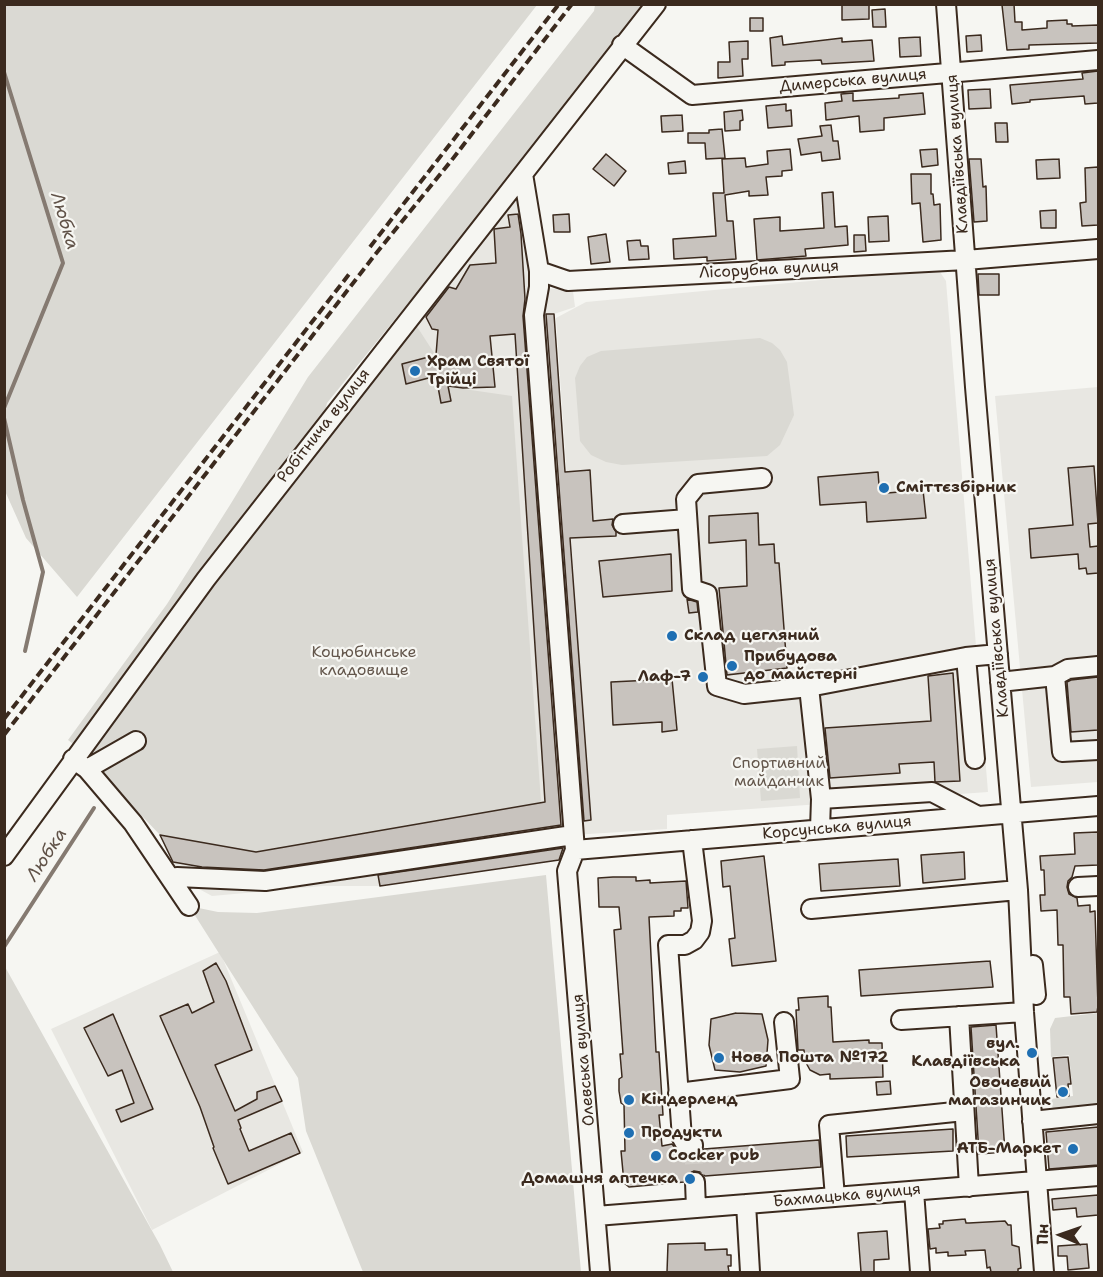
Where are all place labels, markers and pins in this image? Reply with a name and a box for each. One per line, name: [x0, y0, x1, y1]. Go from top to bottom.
place label: Храм Святої Трійці: [427, 352, 529, 390]
marker: Храм Святої Трійці: [408, 364, 422, 378]
place label: Сміттєзбірник: [896, 478, 1016, 498]
marker: Сміттєзбірник: [877, 481, 891, 495]
place label: Склад цегляний: [684, 626, 819, 646]
marker: Склад цегляний: [665, 629, 679, 643]
place label: Прибудова до майстерні: [744, 647, 857, 685]
marker: Прибудова до майстерні: [725, 659, 739, 673]
place label: Лаф-7: [638, 667, 691, 687]
marker: Лаф-7: [696, 670, 710, 684]
place label: вул. Клавдіївська: [911, 1034, 1020, 1072]
marker: вул. Клавдіївська: [1025, 1046, 1039, 1060]
place label: Нова Пошта №172: [731, 1048, 888, 1068]
marker: Нова Пошта №172: [712, 1051, 726, 1065]
place label: Овочевий магазинчик: [948, 1073, 1051, 1111]
marker: Овочевий магазинчик: [1056, 1085, 1070, 1099]
place label: Кіндерленд: [641, 1090, 738, 1110]
marker: Кіндерленд: [622, 1093, 636, 1107]
place label: Продукти: [641, 1123, 722, 1143]
marker: Продукти: [622, 1126, 636, 1140]
place label: АТБ-Маркет: [956, 1139, 1061, 1159]
marker: АТБ-Маркет: [1066, 1142, 1080, 1156]
place label: Cocker pub: [668, 1146, 759, 1166]
marker: Cocker pub: [649, 1149, 663, 1163]
place label: Домашня аптечка: [521, 1169, 678, 1189]
marker: Домашня аптечка: [683, 1172, 697, 1186]

